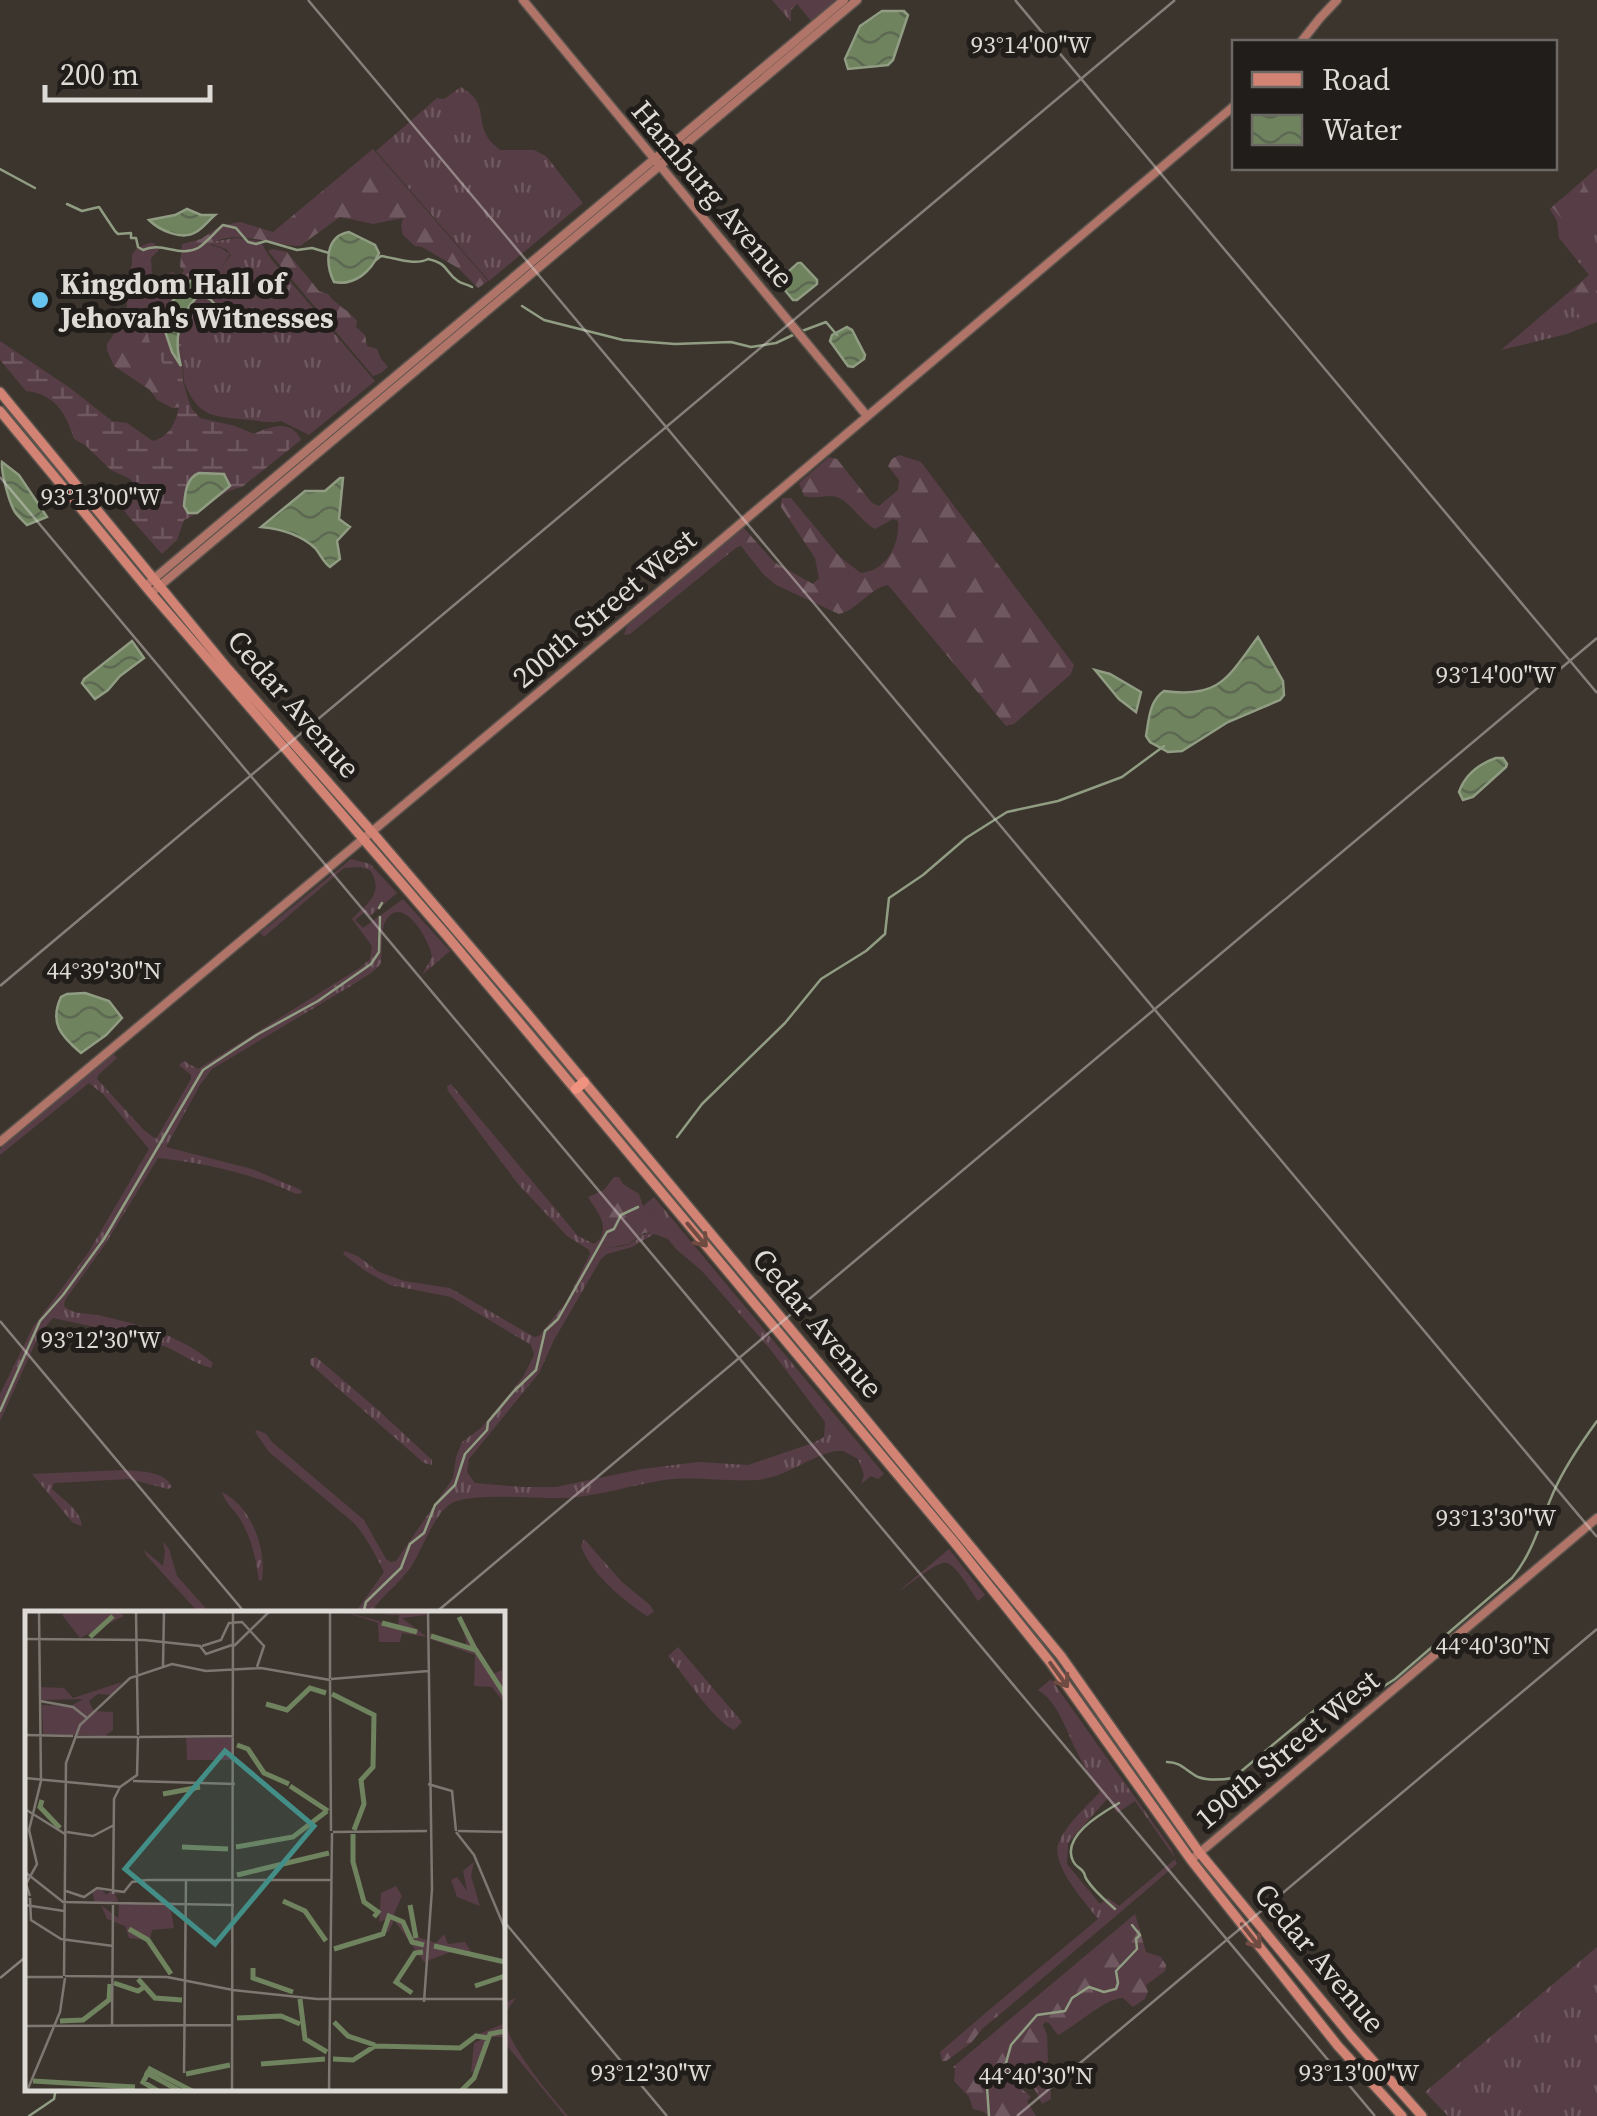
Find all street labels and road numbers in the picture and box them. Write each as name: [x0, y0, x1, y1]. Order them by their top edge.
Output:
street label: Hamburg Avenue: [622, 92, 804, 296]
street label: 200th Street West: [503, 519, 705, 697]
street label: Cedar Avenue: [218, 621, 370, 787]
street label: Cedar Avenue: [743, 1239, 893, 1407]
street label: 190th Street West: [1186, 1660, 1388, 1838]
street label: Cedar Avenue: [1245, 1874, 1395, 2042]

